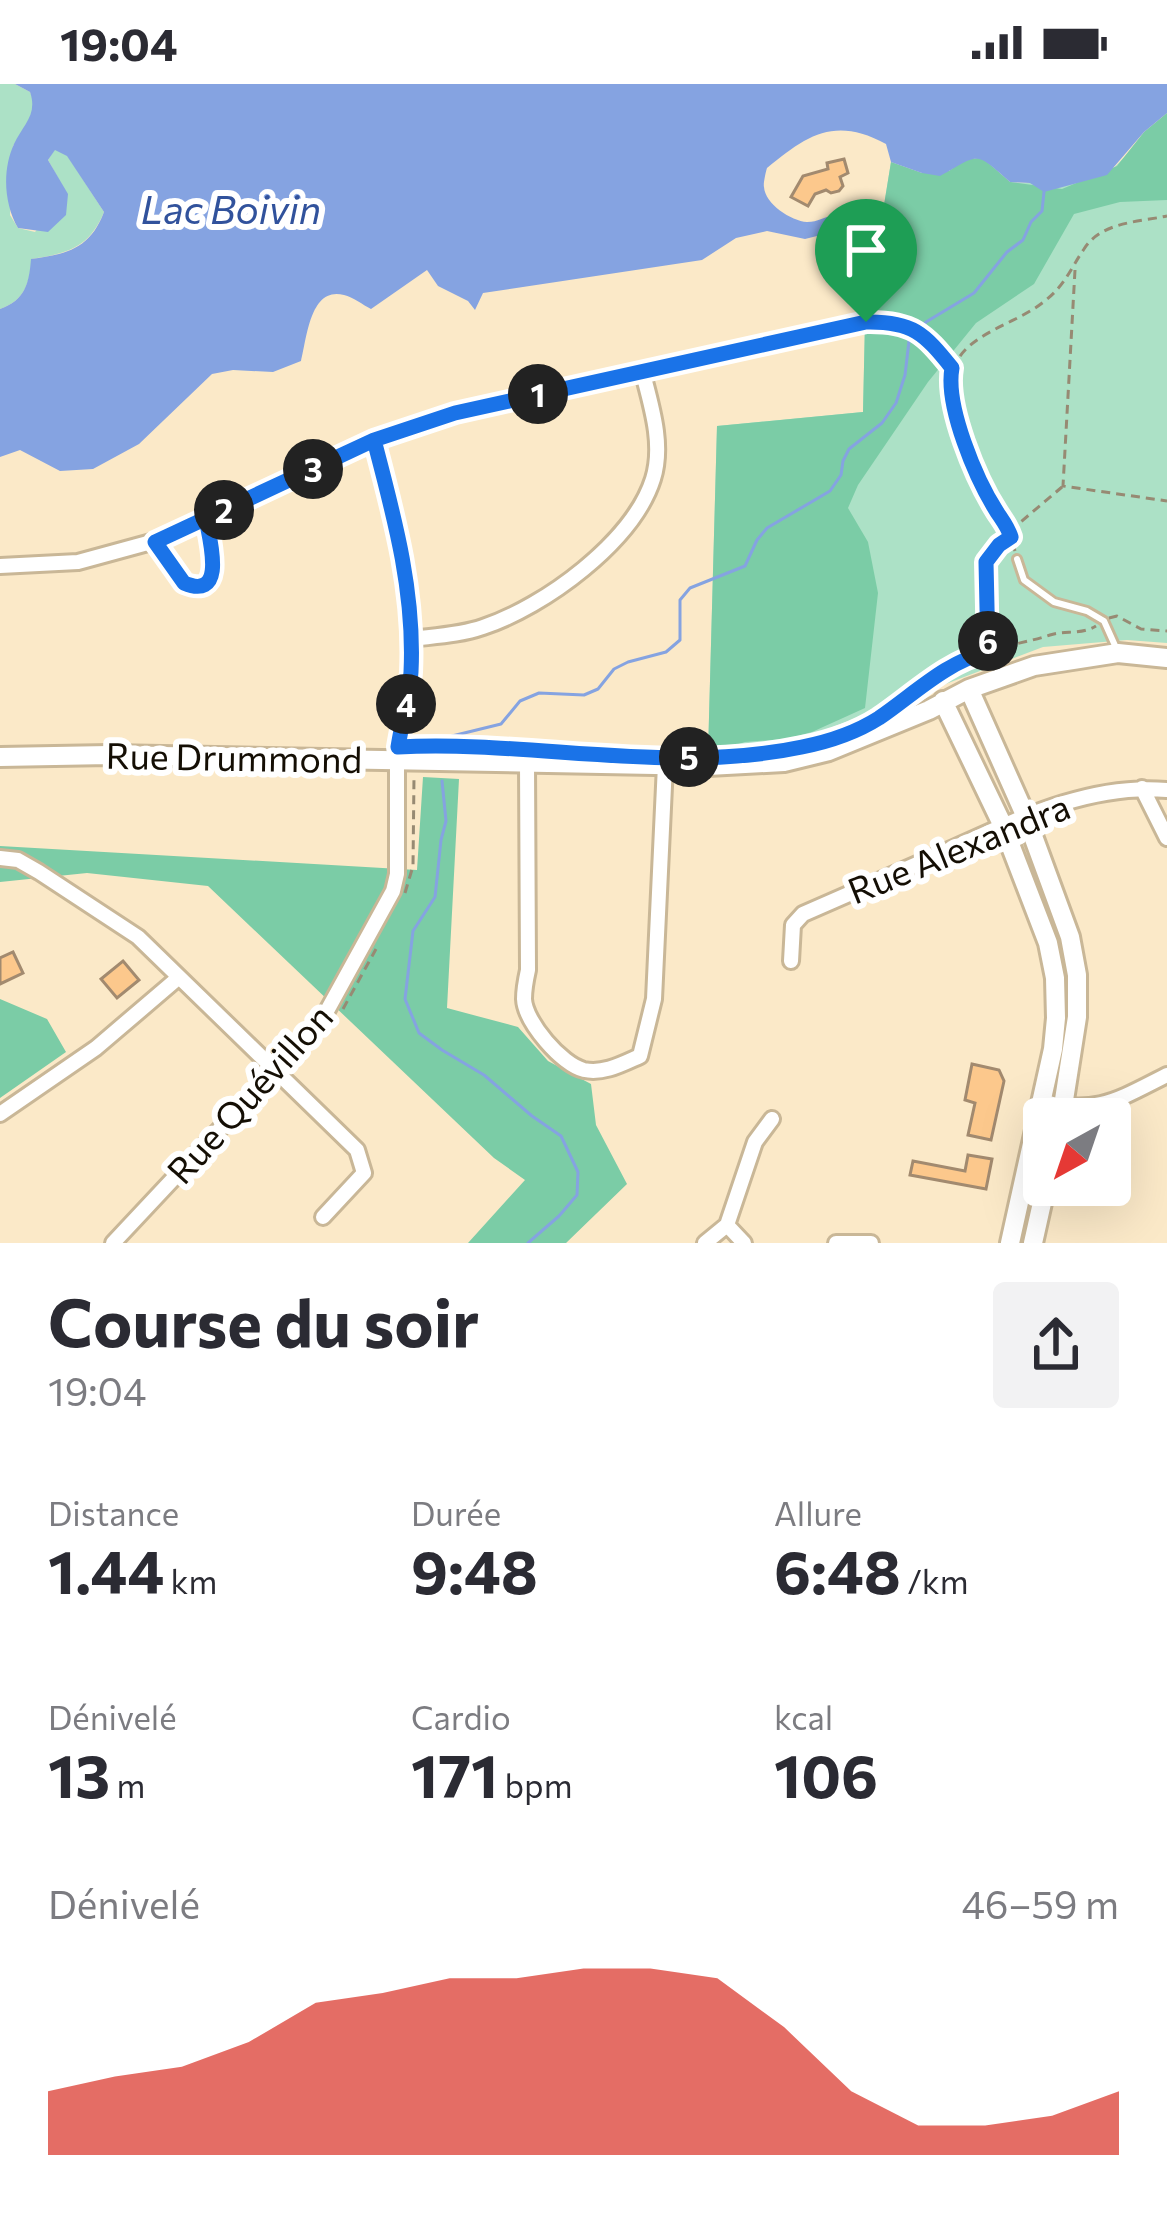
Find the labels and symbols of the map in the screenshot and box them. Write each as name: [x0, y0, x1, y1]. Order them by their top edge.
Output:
water label: Lac Boivin: [141, 184, 321, 232]
pin: [815, 199, 917, 322]
pin: 1: [508, 364, 568, 424]
pin: 3: [283, 439, 343, 499]
pin: 2: [194, 480, 254, 540]
pin: 6: [958, 611, 1018, 671]
pin: 4: [376, 674, 436, 734]
pin: 5: [659, 727, 719, 787]
street label: Rue Drummond: [105, 732, 363, 780]
street label: Rue Alexandra: [841, 783, 1076, 912]
street label: Rue Quévillon: [157, 994, 341, 1191]
north arrow: [1023, 1098, 1131, 1206]

